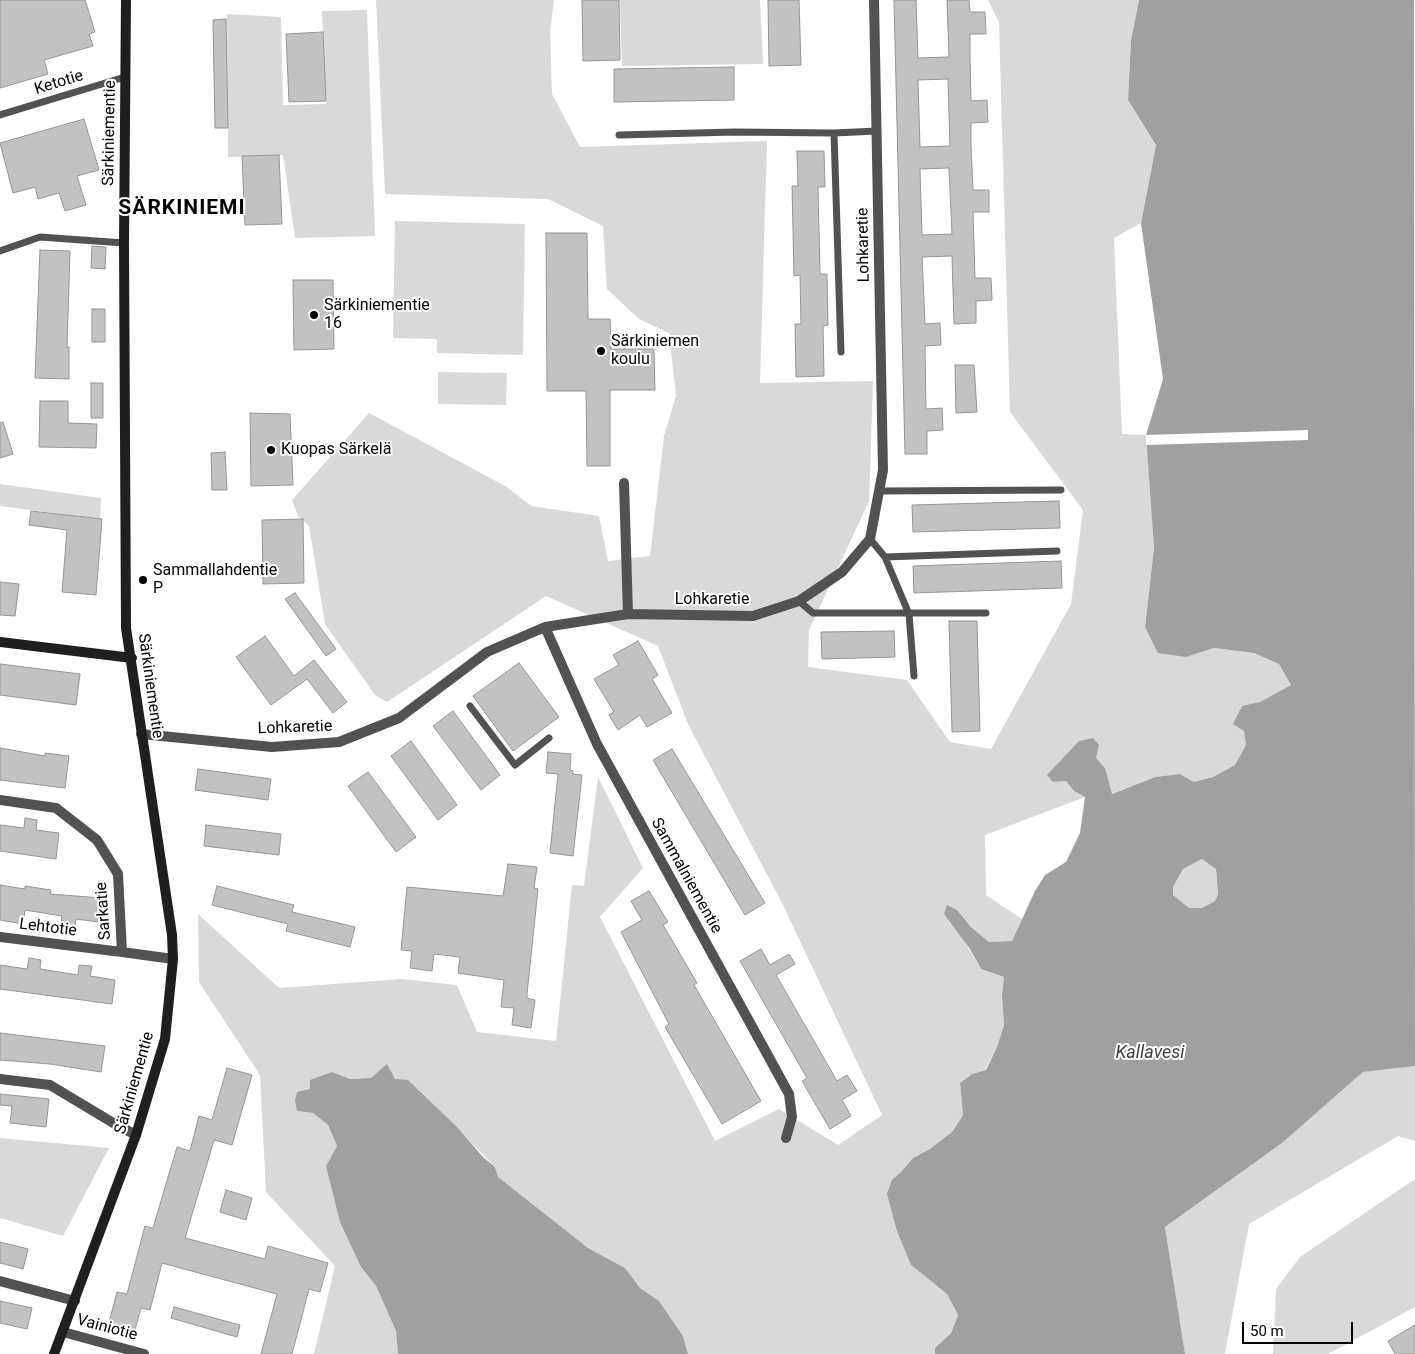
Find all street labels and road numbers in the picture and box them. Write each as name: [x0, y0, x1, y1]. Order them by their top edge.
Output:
street label: Ketotie: [32, 66, 86, 100]
street label: Särkiniementie: [99, 80, 121, 186]
street label: Lohkaretie: [854, 207, 874, 283]
street label: Lohkaretie: [675, 590, 749, 610]
street label: Särkiniementie: [133, 632, 167, 740]
street label: Lohkaretie: [257, 717, 333, 739]
street label: Sammalniementie: [646, 815, 726, 937]
street label: Sarkatie: [92, 881, 116, 941]
street label: Lehtotie: [18, 915, 78, 941]
street label: Särkiniementie: [111, 1030, 159, 1136]
street label: Vainiotie: [75, 1311, 139, 1345]

